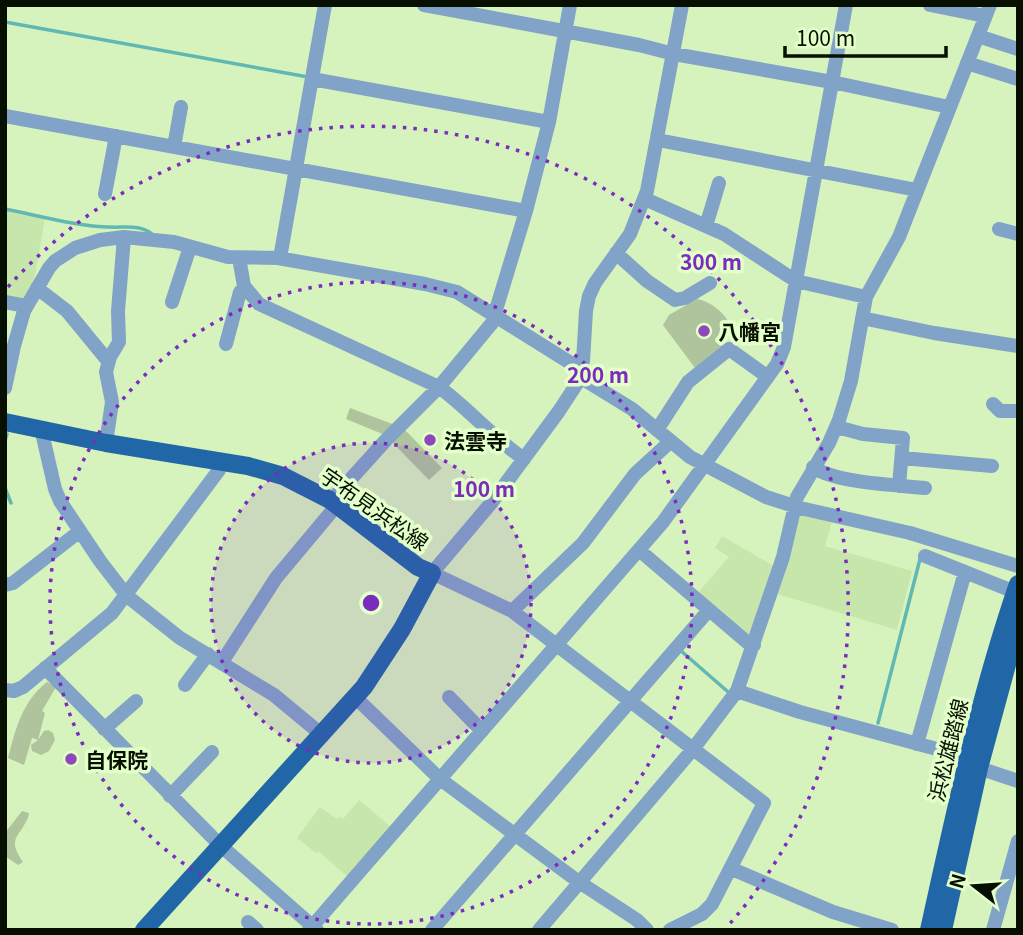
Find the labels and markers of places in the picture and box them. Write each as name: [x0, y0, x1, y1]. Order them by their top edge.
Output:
place label: 八幡宮: [718, 316, 781, 346]
marker: 八幡宮: [696, 323, 712, 339]
place label: 法雲寺: [444, 425, 507, 455]
marker: 法雲寺: [422, 432, 438, 448]
centre of rings: [359, 591, 383, 615]
place label: 自保院: [85, 744, 148, 774]
marker: 自保院: [63, 751, 79, 767]

